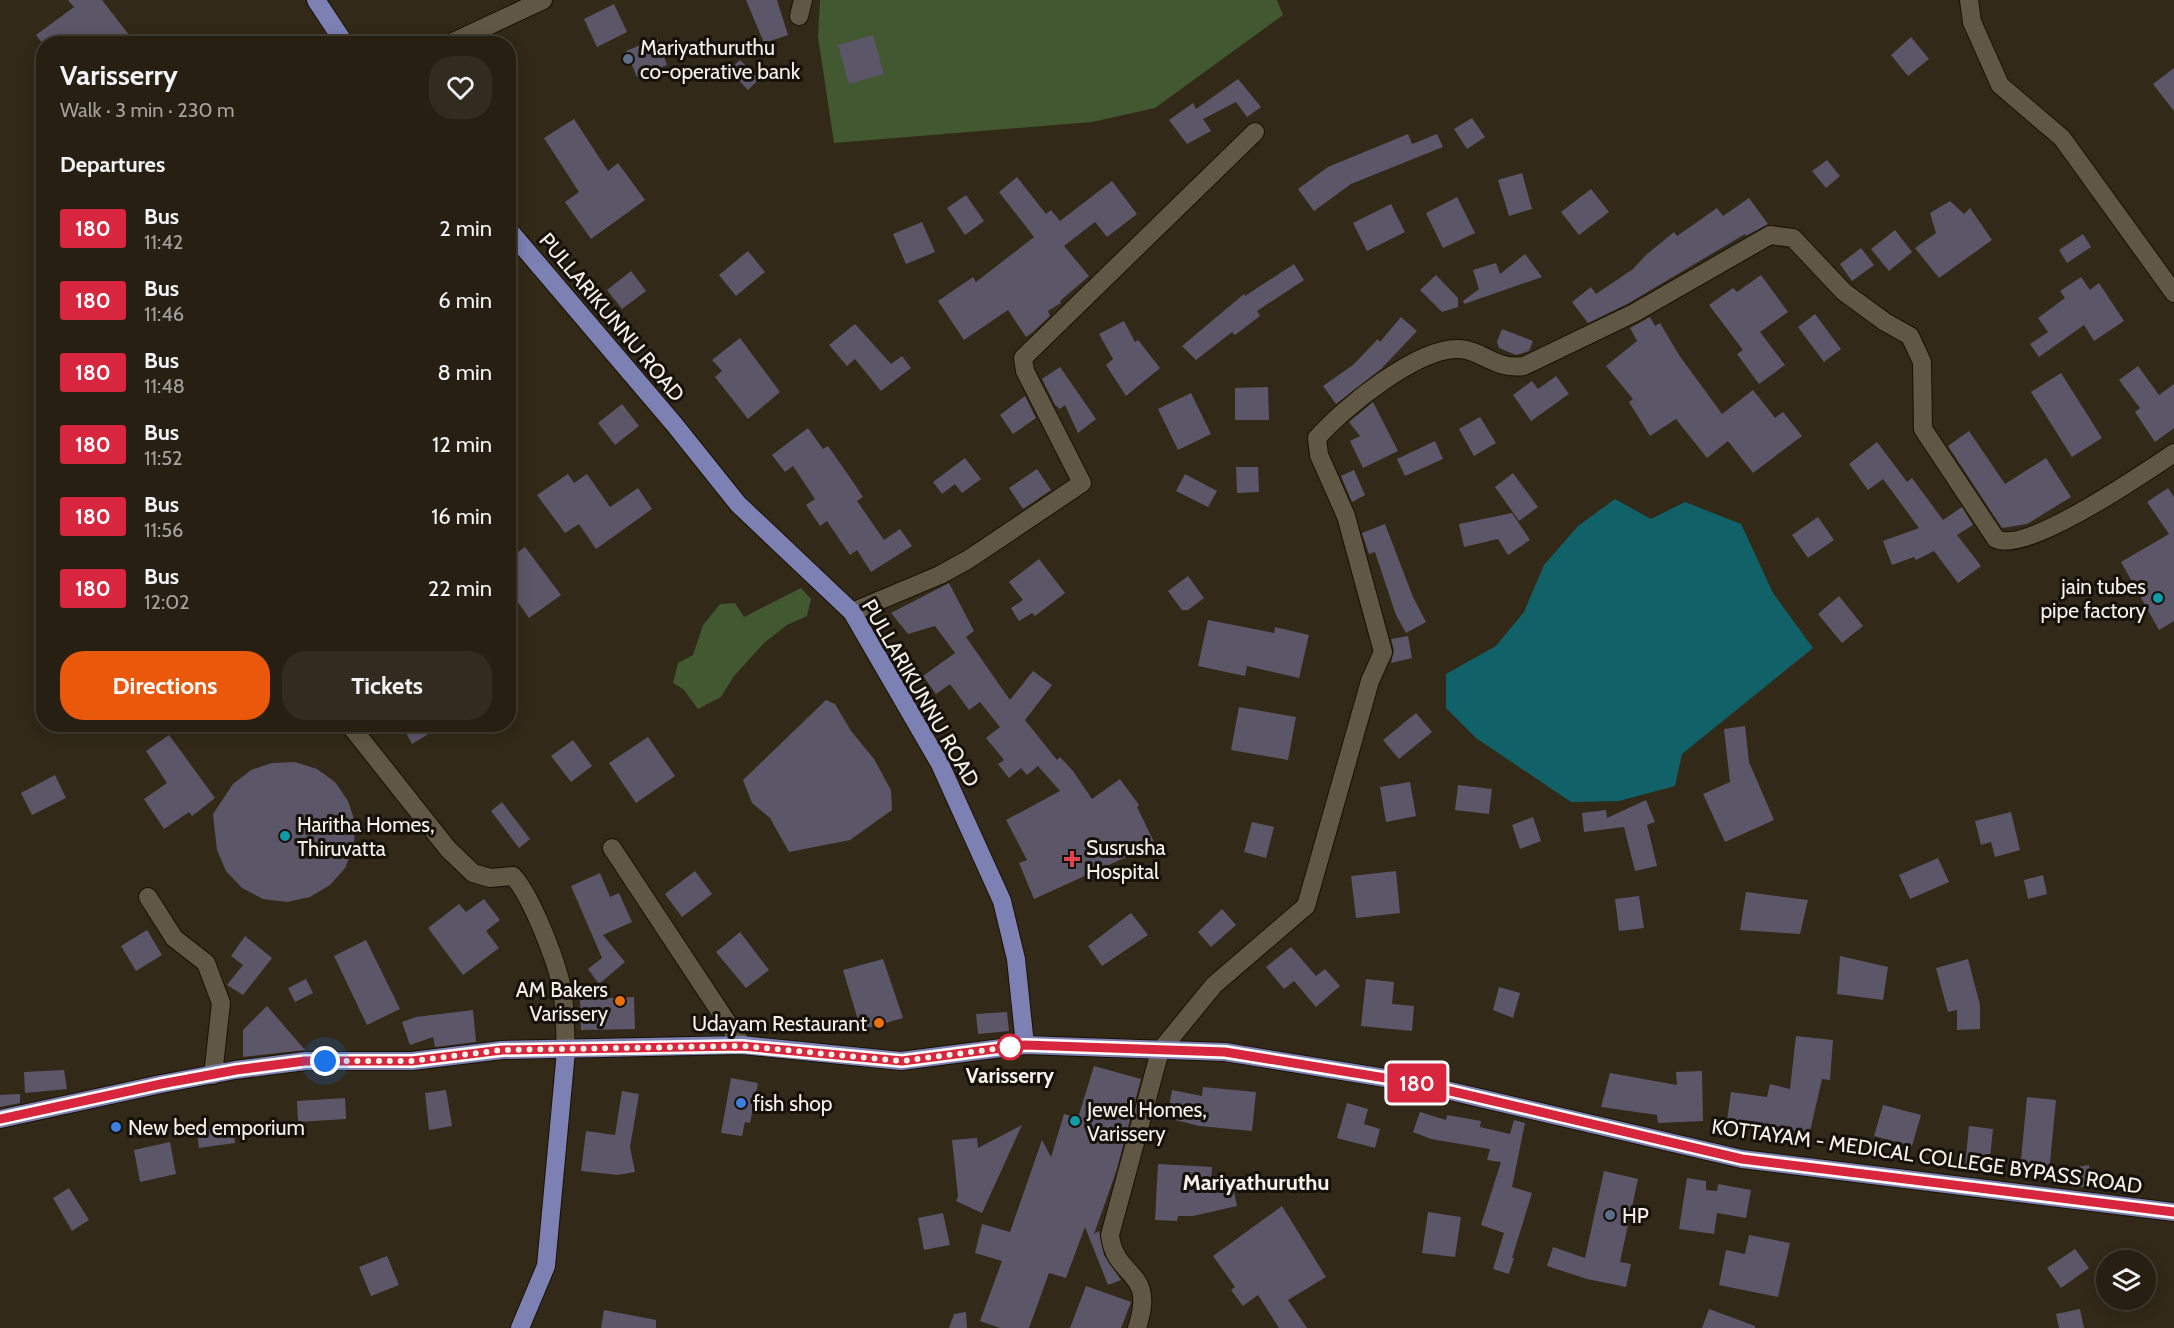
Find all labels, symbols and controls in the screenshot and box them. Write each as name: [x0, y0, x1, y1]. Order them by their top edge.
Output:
place label: Mariyathuruthu co-operative bank: [640, 35, 801, 84]
marker: Mariyathuruthu co-operative bank: [621, 52, 635, 66]
button: heart: [429, 56, 492, 119]
text: Varisserry: [60, 58, 178, 92]
text: Walk · 3 min · 230 m: [60, 98, 235, 122]
text: Departures: [60, 151, 165, 178]
text: Bus: [144, 203, 179, 230]
text: 2 min: [439, 215, 492, 242]
text: 180: [75, 216, 111, 241]
street label: PULLARIKUNNU ROAD: [534, 228, 690, 406]
text: 11:42: [144, 230, 183, 254]
text: Bus: [144, 275, 179, 302]
text: 6 min: [438, 287, 492, 314]
text: 180: [75, 288, 111, 313]
text: 11:46: [144, 302, 184, 326]
text: Bus: [144, 347, 179, 374]
text: 8 min: [437, 359, 492, 386]
text: 180: [75, 360, 111, 385]
text: 11:48: [144, 374, 185, 398]
text: Bus: [144, 419, 179, 446]
text: 12 min: [432, 431, 492, 458]
text: 180: [75, 432, 111, 457]
text: 11:52: [144, 446, 183, 470]
text: Bus: [144, 491, 179, 518]
text: 16 min: [431, 503, 492, 530]
text: 180: [75, 504, 111, 529]
text: 11:56: [144, 518, 183, 542]
text: Bus: [144, 563, 179, 590]
place label: jain tubes pipe factory: [2040, 574, 2146, 623]
text: 22 min: [428, 575, 492, 602]
text: 180: [75, 576, 111, 601]
text: 12:02: [144, 590, 190, 614]
marker: jain tubes pipe factory: [2151, 591, 2165, 605]
street label: PULLARIKUNNU ROAD: [857, 595, 985, 791]
button: Directions: [60, 651, 270, 720]
button: Tickets: [282, 651, 492, 720]
place label: Haritha Homes, Thiruvatta: [297, 812, 435, 861]
marker: Haritha Homes, Thiruvatta: [278, 829, 292, 843]
place label: Susrusha Hospital: [1086, 835, 1166, 884]
marker: Susrusha Hospital: [1063, 850, 1081, 868]
place label: AM Bakers Varissery: [516, 977, 608, 1026]
marker: AM Bakers Varissery: [613, 994, 627, 1008]
place label: Udayam Restaurant: [692, 1011, 867, 1036]
marker: Udayam Restaurant: [872, 1016, 886, 1030]
marker: Varisserry: [997, 1034, 1023, 1060]
your location: [310, 1046, 340, 1076]
place label: Varisserry: [966, 1063, 1055, 1088]
line badge: 180: [1382, 1064, 1452, 1102]
text: 180: [1399, 1071, 1435, 1096]
place label: fish shop: [753, 1091, 833, 1116]
marker: fish shop: [734, 1096, 748, 1110]
place label: Jewel Homes, Varissery: [1086, 1097, 1207, 1146]
street label: KOTTAYAM - MEDICAL COLLEGE BYPASS ROAD: [1710, 1113, 2144, 1199]
marker: Jewel Homes, Varissery: [1068, 1114, 1082, 1128]
place label: New bed emporium: [128, 1115, 305, 1140]
marker: New bed emporium: [109, 1120, 123, 1134]
district label: Mariyathuruthu: [1182, 1169, 1330, 1196]
place label: HP: [1622, 1203, 1649, 1228]
marker: HP: [1603, 1208, 1617, 1222]
map controls: [2096, 1250, 2156, 1310]
button: layers: [2096, 1250, 2156, 1310]

